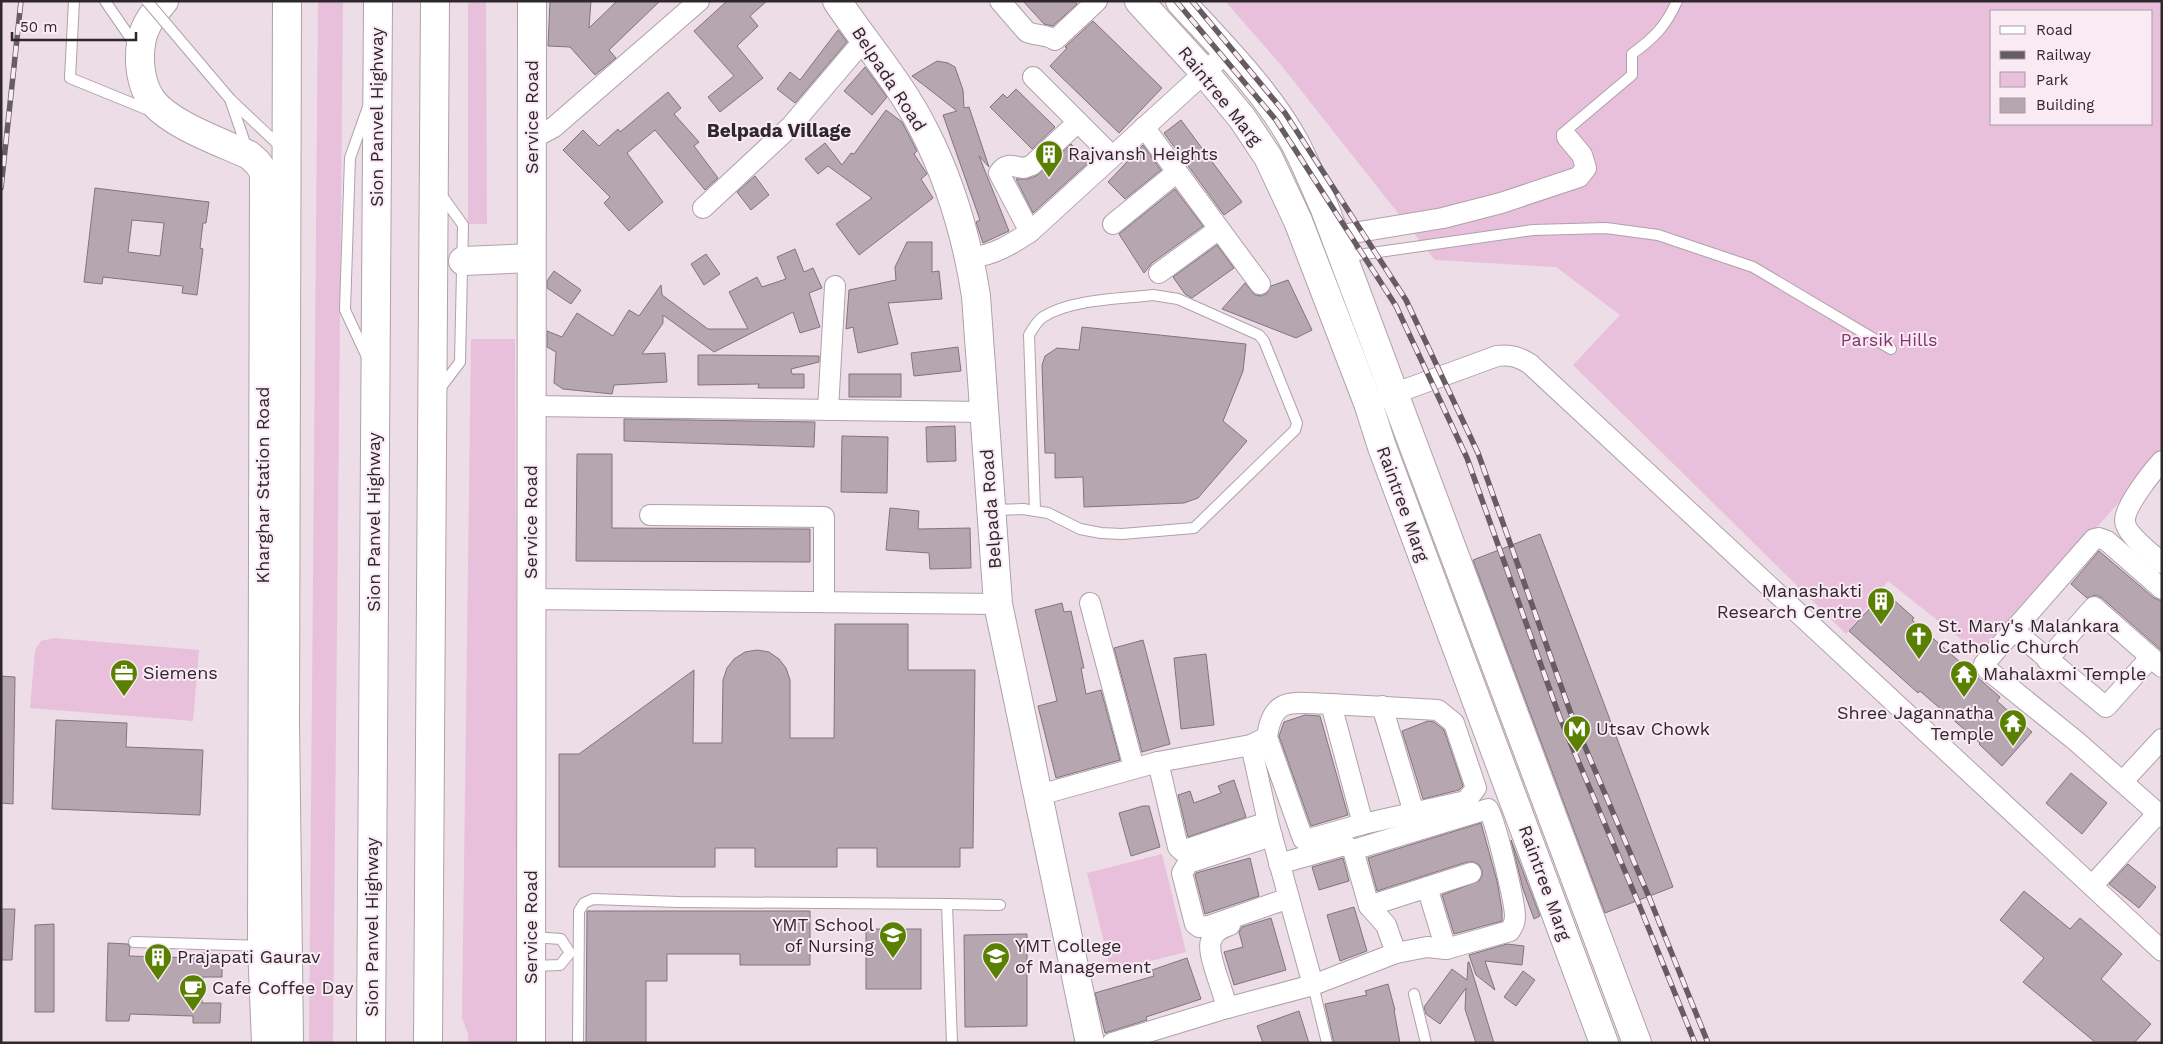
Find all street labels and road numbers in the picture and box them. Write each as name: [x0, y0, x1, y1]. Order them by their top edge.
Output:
street label: Belpada Road: [848, 23, 931, 135]
street label: Sion Panvel Highway: [366, 27, 387, 207]
street label: Raintree Marg: [1174, 42, 1267, 150]
street label: Service Road: [521, 60, 542, 174]
street label: Kharghar Station Road: [252, 386, 273, 584]
street label: Sion Panvel Highway: [363, 432, 384, 612]
street label: Raintree Marg: [1373, 443, 1434, 565]
street label: Belpada Road: [976, 448, 1005, 570]
street label: Service Road: [520, 465, 541, 579]
street label: Raintree Marg: [1515, 822, 1576, 944]
street label: Sion Panvel Highway: [361, 837, 382, 1017]
street label: Service Road: [520, 870, 541, 984]

